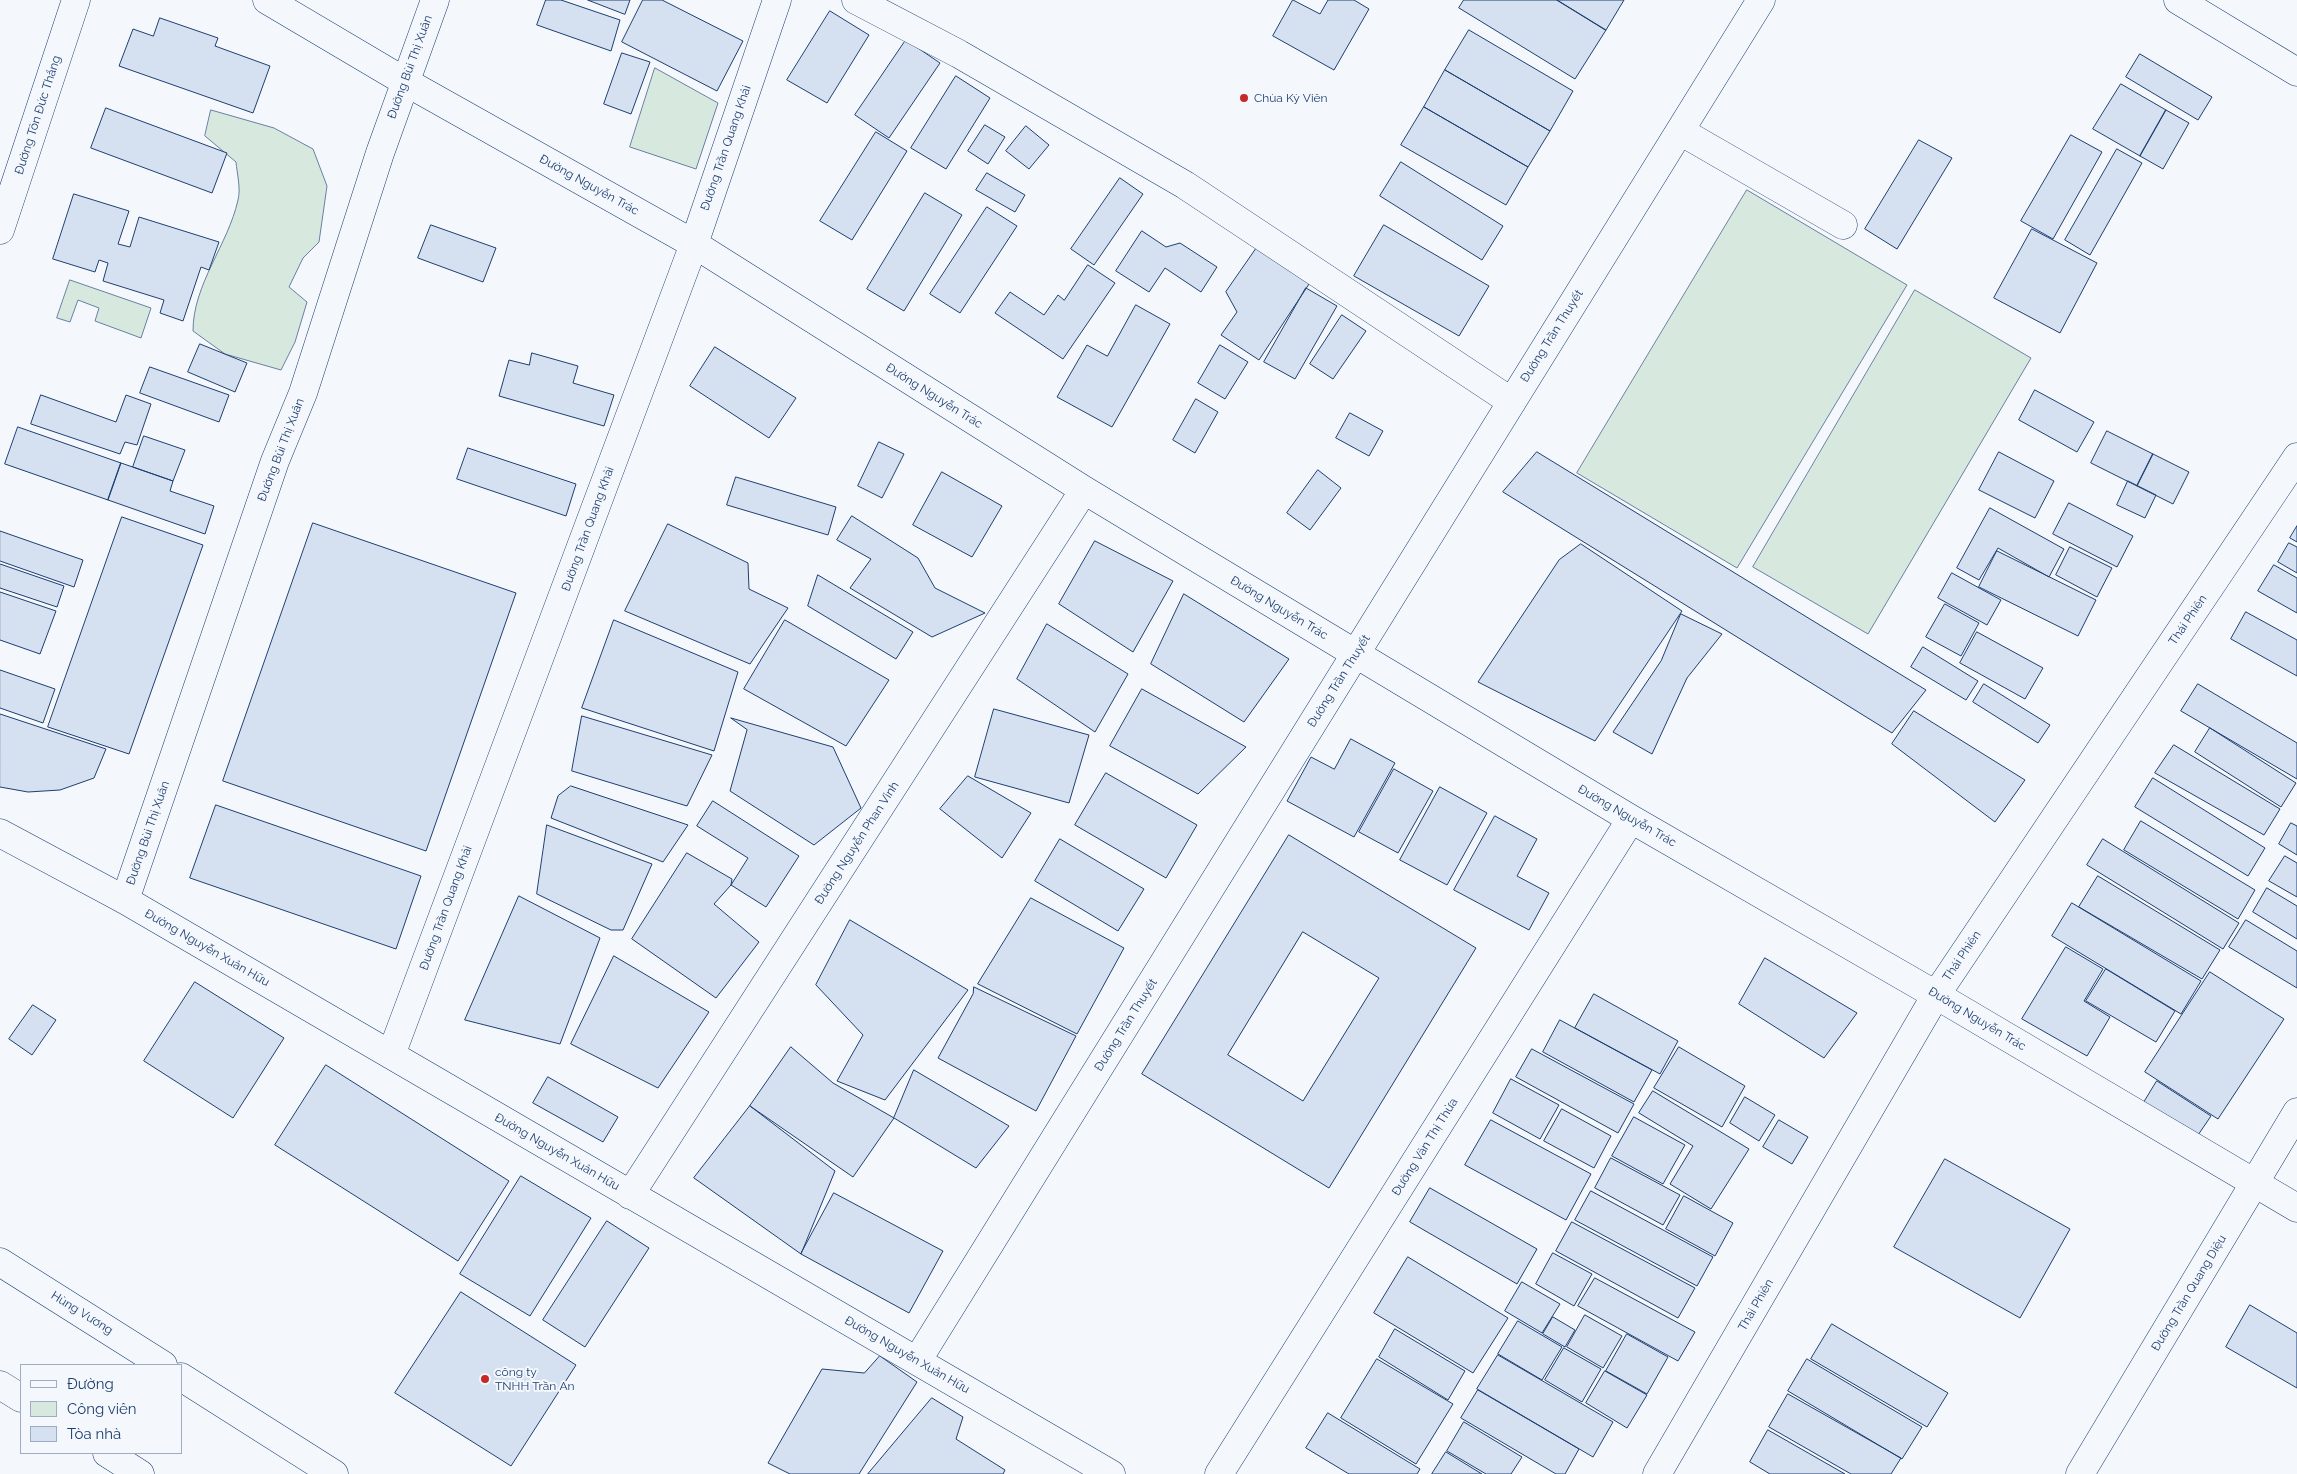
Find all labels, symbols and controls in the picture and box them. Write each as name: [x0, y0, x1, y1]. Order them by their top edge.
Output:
street label: Đường Bùi Thị Xuân: [385, 13, 435, 121]
street label: Đường Tôn Đức Thắng: [12, 54, 64, 176]
street label: Đường Trần Quang Khải: [698, 84, 754, 212]
place label: Chùa Kỳ Viên: [1254, 91, 1328, 105]
marker: Chùa Kỳ Viên: [1238, 92, 1250, 104]
street label: Đường Nguyễn Trác: [537, 152, 641, 218]
street label: Đường Trần Thuyết: [1518, 287, 1586, 385]
street label: Đường Nguyễn Trác: [883, 360, 985, 432]
street label: Đường Bùi Thị Xuân: [255, 396, 307, 504]
street label: Đường Trần Quang Khải: [559, 465, 617, 593]
street label: Đường Nguyễn Trác: [1228, 573, 1330, 643]
street label: Thái Phiên: [2166, 592, 2210, 648]
street label: Đường Trần Thuyết: [1305, 632, 1373, 730]
street label: Đường Bùi Thị Xuân: [123, 779, 173, 887]
street label: Đường Nguyễn Phan Vinh: [812, 779, 902, 907]
street label: Đường Nguyễn Trác: [1575, 782, 1679, 850]
street label: Đường Trần Quang Khải: [417, 844, 475, 972]
street label: Đường Nguyễn Xuân Hữu: [142, 906, 272, 990]
street label: Thái Phiên: [1940, 928, 1984, 984]
street label: Đường Trần Thuyết: [1092, 976, 1160, 1074]
street label: Đường Nguyễn Trác: [1926, 984, 2028, 1054]
street label: Đường Văn Thị Thừa: [1389, 1095, 1461, 1199]
street label: Đường Nguyễn Xuân Hữu: [492, 1110, 622, 1194]
street label: Đường Trần Quang Diệu: [2149, 1232, 2229, 1354]
street label: Thái Phiên: [1735, 1276, 1777, 1334]
street label: Hùng Vương: [48, 1288, 116, 1338]
street label: Đường Nguyễn Xuân Hữu: [842, 1313, 972, 1397]
legend: [20, 1364, 182, 1454]
place label: công ty TNHH Trần An: [495, 1365, 575, 1393]
marker: công ty TNHH Trần An: [479, 1373, 491, 1385]
text: Đường: [67, 1375, 114, 1393]
text: Công viên: [67, 1400, 136, 1418]
text: Tòa nhà: [67, 1425, 121, 1443]

